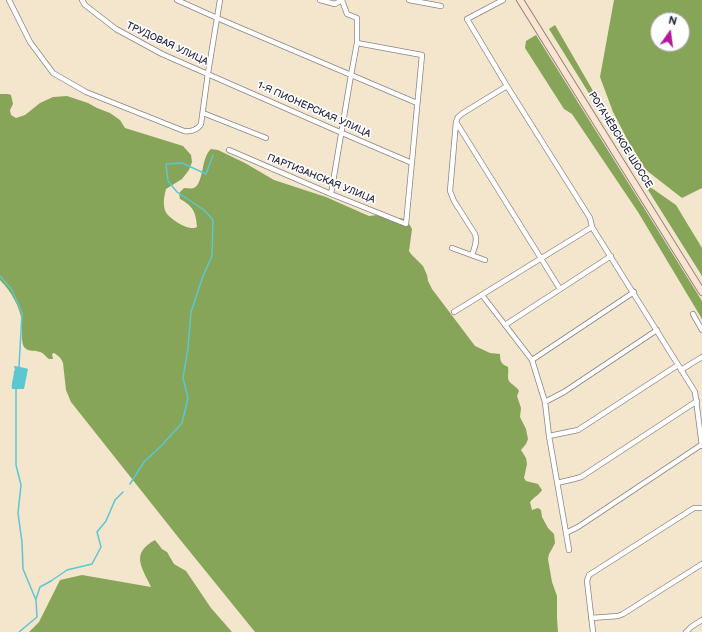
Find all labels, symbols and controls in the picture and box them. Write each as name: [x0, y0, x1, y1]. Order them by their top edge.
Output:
north arrow: [650, 12, 690, 52]
text: N: [667, 14, 678, 28]
street label: ТРУДОВАЯ УЛИЦА: [124, 20, 210, 68]
street label: 1-Я ПИОНЕРСКАЯ УЛИЦА: [256, 80, 372, 140]
street label: РОГАЧЁВСКОЕ ШОССЕ: [585, 90, 655, 190]
street label: ПАРТИЗАНСКАЯ УЛИЦА: [265, 152, 377, 206]

